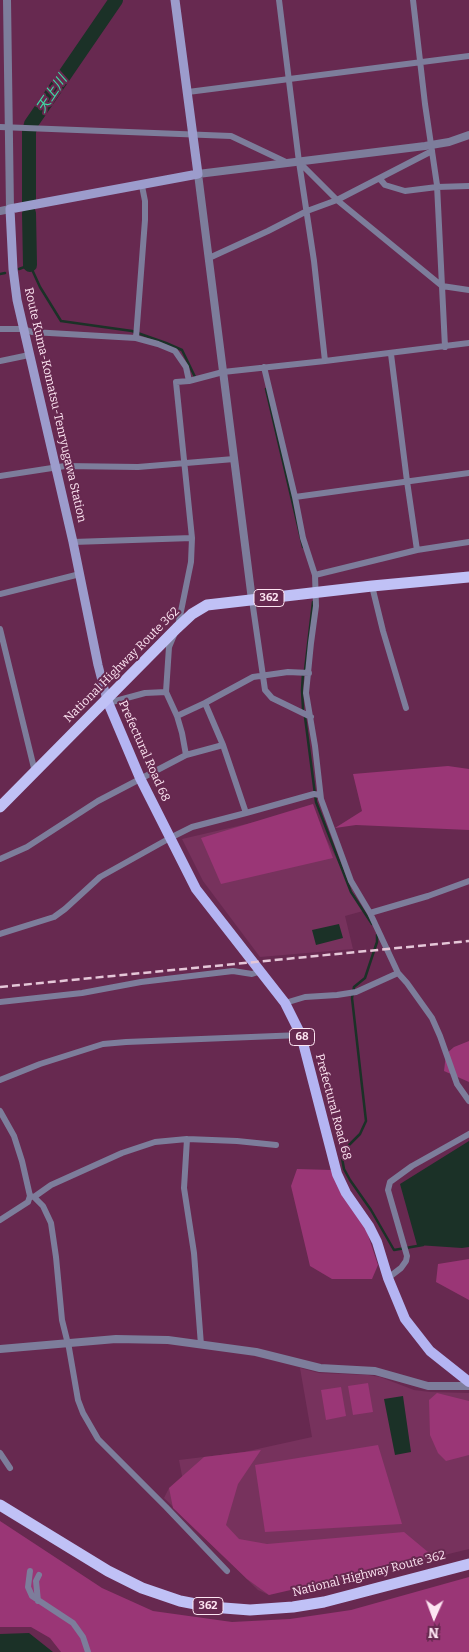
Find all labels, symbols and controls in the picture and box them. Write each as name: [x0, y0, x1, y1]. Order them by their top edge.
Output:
water label: 天上川: [33, 72, 71, 116]
street label: Route Kuma-Komatsu-Tenryugawa Station: [21, 286, 89, 524]
road number: 362: [254, 590, 284, 606]
street label: National Highway Route 362: [61, 604, 183, 726]
street label: Prefectural Road 68: [115, 698, 173, 804]
road number: 68: [290, 1028, 314, 1046]
street label: Prefectural Road 68: [312, 1052, 354, 1162]
street label: National Highway Route 362: [291, 1548, 447, 1600]
north arrow: [409, 1592, 459, 1642]
road number: 362: [193, 1598, 223, 1614]
text: N: [428, 1624, 439, 1641]

